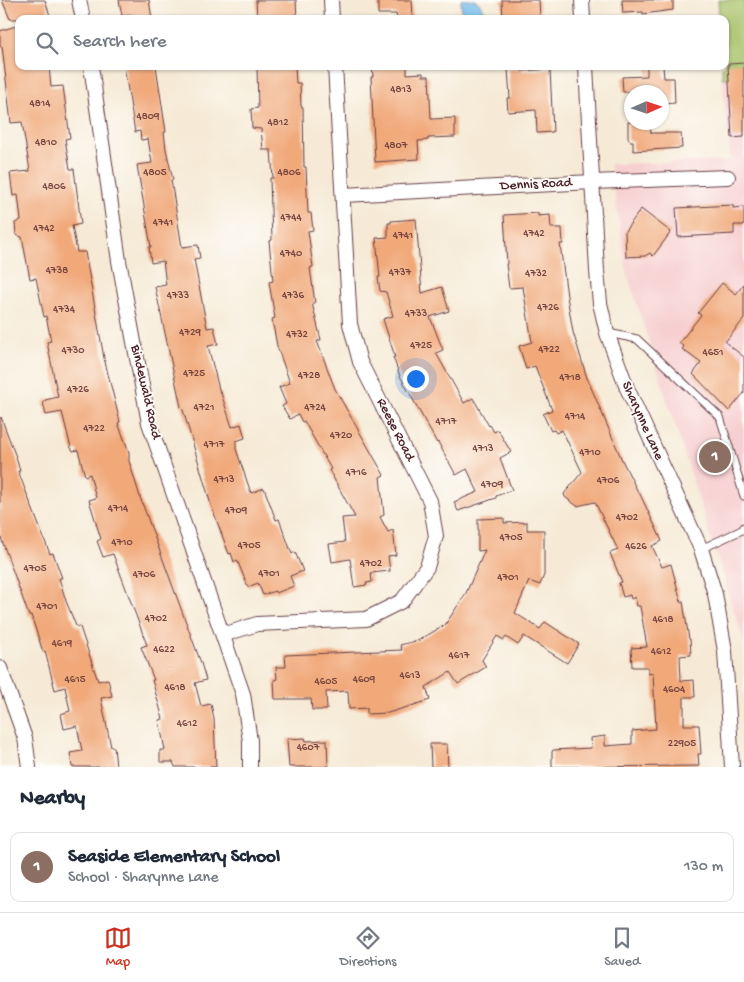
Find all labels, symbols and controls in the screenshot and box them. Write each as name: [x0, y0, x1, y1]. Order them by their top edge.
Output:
search box: [15, 15, 729, 70]
icon: search: [33, 29, 61, 57]
text: Search here: [73, 31, 167, 54]
house number: 4813: [390, 84, 412, 96]
north arrow: [624, 85, 669, 130]
house number: 4814: [30, 98, 51, 110]
house number: 4809: [137, 111, 160, 123]
house number: 4812: [267, 117, 289, 129]
house number: 4810: [35, 137, 57, 149]
house number: 4807: [384, 140, 408, 152]
house number: 4805: [143, 167, 167, 179]
house number: 4806: [277, 167, 301, 179]
street label: Dennis Road: [499, 175, 574, 195]
house number: 4806: [42, 181, 66, 193]
house number: 4744: [280, 212, 302, 224]
house number: 4741: [153, 217, 173, 229]
house number: 4742: [33, 223, 55, 235]
house number: 4742: [523, 228, 545, 240]
house number: 4741: [393, 230, 413, 242]
house number: 4740: [280, 248, 302, 260]
house number: 4738: [46, 265, 68, 277]
house number: 4737: [389, 267, 411, 279]
house number: 4732: [525, 268, 548, 280]
house number: 4733: [167, 290, 189, 302]
house number: 4736: [282, 290, 305, 302]
house number: 4726: [537, 302, 559, 314]
house number: 4734: [53, 304, 76, 316]
house number: 4733: [405, 308, 427, 320]
house number: 4729: [179, 327, 201, 339]
house number: 4732: [286, 329, 309, 341]
house number: 4725: [410, 340, 432, 352]
street label: Bindewald Road: [126, 342, 164, 442]
house number: 4722: [538, 344, 560, 356]
house number: 4730: [62, 345, 84, 357]
house number: 4651: [702, 347, 724, 359]
your location: [403, 366, 429, 392]
house number: 4725: [183, 368, 205, 380]
house number: 4728: [298, 370, 320, 382]
house number: 4718: [559, 372, 581, 384]
street label: Sharynne Lane: [617, 379, 667, 464]
house number: 4726: [67, 384, 89, 396]
street label: Reese Road: [372, 396, 419, 466]
house number: 4721: [194, 402, 214, 414]
house number: 4724: [304, 402, 327, 414]
house number: 4714: [565, 411, 586, 423]
house number: 4717: [435, 416, 457, 428]
house number: 4722: [83, 423, 105, 435]
house number: 4720: [330, 430, 352, 442]
pin: 1: [699, 438, 731, 476]
house number: 4717: [203, 439, 225, 451]
house number: 4713: [472, 443, 494, 455]
house number: 4710: [579, 447, 601, 459]
house number: 4716: [346, 467, 367, 479]
house number: 4713: [213, 474, 235, 486]
house number: 4706: [597, 475, 620, 487]
house number: 4709: [481, 479, 504, 491]
house number: 4714: [108, 503, 129, 515]
house number: 4709: [225, 505, 248, 517]
house number: 4702: [616, 512, 639, 524]
house number: 4705: [500, 532, 523, 544]
house number: 4710: [111, 537, 133, 549]
house number: 4705: [238, 540, 261, 552]
house number: 4626: [625, 541, 647, 553]
house number: 4702: [360, 558, 383, 570]
house number: 4705: [24, 563, 47, 575]
house number: 4701: [258, 568, 280, 580]
house number: 4706: [133, 569, 156, 581]
house number: 4701: [497, 572, 519, 584]
house number: 4701: [36, 601, 58, 613]
house number: 4702: [145, 613, 168, 625]
house number: 4618: [652, 614, 674, 626]
house number: 4619: [52, 638, 73, 650]
house number: 4622: [153, 644, 175, 656]
house number: 4612: [651, 646, 672, 658]
house number: 4617: [449, 650, 470, 662]
house number: 4613: [400, 670, 421, 682]
house number: 4615: [64, 674, 86, 686]
house number: 4609: [353, 674, 376, 686]
house number: 4605: [315, 676, 338, 688]
house number: 4618: [164, 682, 186, 694]
house number: 4604: [663, 684, 686, 696]
house number: 4612: [177, 718, 198, 730]
house number: 22905: [668, 738, 696, 750]
house number: 4607: [297, 742, 320, 754]
text: Nearby: [20, 787, 85, 812]
text: Seaside Elementary School: [68, 846, 280, 869]
text: 1: [34, 858, 40, 877]
text: 130 m: [684, 858, 723, 877]
text: School · Sharynne Lane: [68, 869, 218, 888]
tab: Map: [104, 924, 132, 971]
tab: Directions: [340, 924, 397, 971]
tab: Saved: [604, 924, 640, 971]

